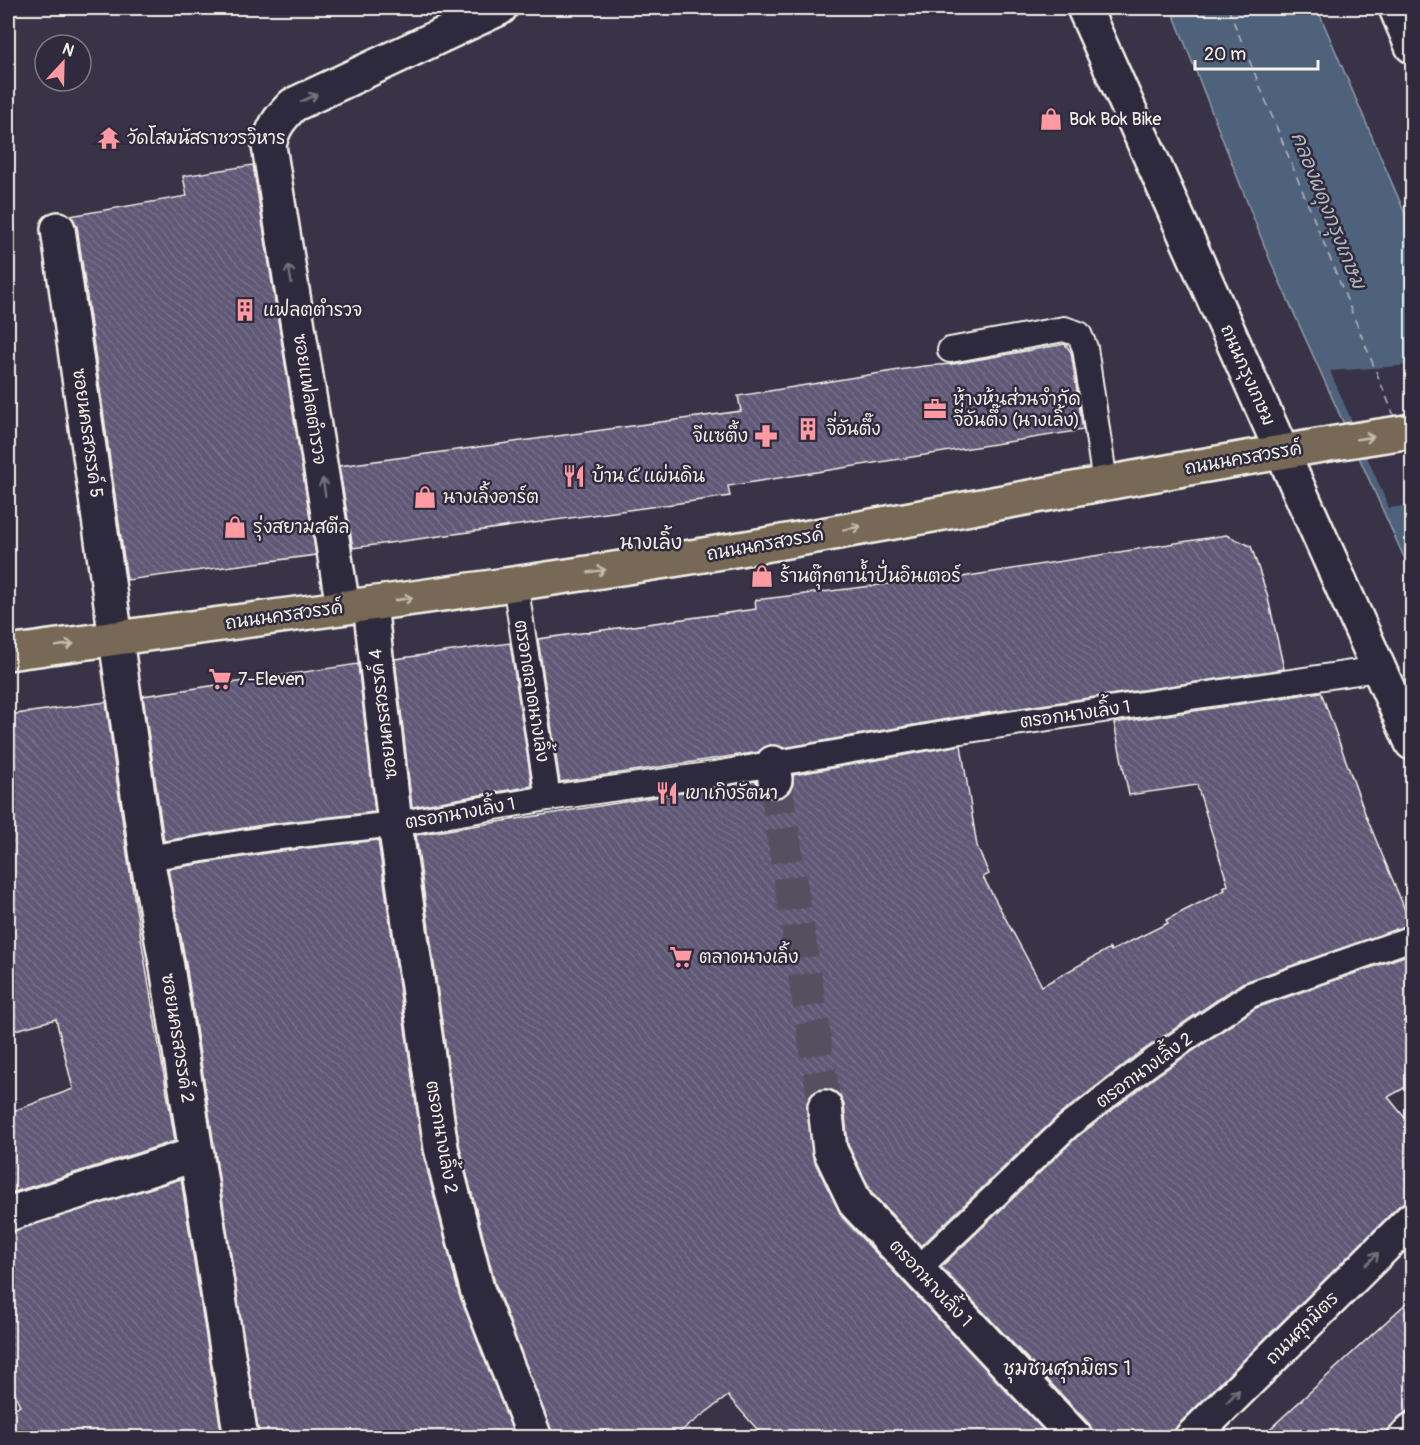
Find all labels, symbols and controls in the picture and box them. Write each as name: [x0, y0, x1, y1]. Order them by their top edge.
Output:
north arrow: [33, 33, 93, 93]
scale bar: [1195, 33, 1318, 71]
text: N: [59, 39, 77, 61]
text: 20 m: [1204, 43, 1246, 66]
one-way arrow: [299, 92, 317, 104]
shop icon: Bok Bok Bike: [1038, 106, 1064, 132]
place label: Bok Bok Bike: [1069, 108, 1161, 131]
temple icon: วัดโสมนัสราชวรวิหาร: [96, 125, 122, 151]
place label: วัดโสมนัสราชวรวิหาร: [127, 125, 285, 150]
water label: คลองผดุงกรุงเกษม: [1284, 128, 1372, 294]
one-way arrow: [284, 264, 295, 284]
building icon: แฟลตตำรวจ: [232, 297, 258, 323]
place label: แฟลตตำรวจ: [263, 298, 362, 322]
street label: ถนนกรุงเกษม: [1213, 321, 1280, 430]
street label: ซอยแฟลตตำรวจ: [288, 332, 332, 466]
street label: ซอยนครสวรรค์ 5: [67, 367, 110, 499]
place label: ห้างหุ้นส่วนจำกัด จี่อันตึ๊ง (นางเลิ้ง): [953, 387, 1081, 432]
office icon: ห้างหุ้นส่วนจำกัด จี่อันตึ๊ง (นางเลิ้ง): [922, 396, 948, 422]
place label: จี่อันตึ๊ง: [826, 411, 881, 441]
building icon: จี่อันตึ๊ง: [795, 416, 821, 442]
place label: จีแซตึ้ง: [692, 420, 748, 448]
pharmacy icon: จีแซตึ้ง: [753, 423, 779, 449]
one-way arrow: [1355, 433, 1375, 444]
street label: ถนนนครสวรรค์: [1182, 435, 1304, 480]
restaurant icon: บ้าน ๕ แผ่นดิน: [561, 463, 587, 489]
place label: บ้าน ๕ แผ่นดิน: [592, 464, 705, 488]
one-way arrow: [319, 478, 330, 497]
place label: นางเลิ้งอาร์ต: [443, 481, 539, 509]
shop icon: นางเลิ้งอาร์ต: [412, 484, 438, 510]
shop icon: รุ่งสยามสตีล: [222, 514, 248, 540]
place label: รุ่งสยามสตีล: [253, 515, 349, 541]
street label: ถนนนครสวรรค์: [704, 521, 826, 566]
one-way arrow: [841, 523, 861, 534]
district label: นางเลิ้ง: [620, 524, 682, 555]
place label: ร้านตุ๊กตาน้ำปั่นอินเตอร์: [780, 559, 962, 590]
shop icon: ร้านตุ๊กตาน้ำปั่นอินเตอร์: [749, 563, 775, 589]
one-way arrow: [587, 565, 607, 576]
street label: ถนนนครสวรรค์: [223, 594, 345, 635]
one-way arrow: [394, 594, 414, 605]
street label: ตรอกตลาดนางเลิ้ง: [509, 618, 559, 764]
one-way arrow: [55, 639, 75, 650]
street label: ซอยนครสวรรค์ 4: [362, 647, 403, 781]
supermarket icon: 7-Eleven: [207, 666, 233, 692]
place label: 7-Eleven: [238, 668, 305, 691]
street label: ตรอกนางเลิ้ง 1: [1018, 690, 1132, 734]
restaurant icon: เขาเกิงรัตนา: [654, 780, 680, 806]
place label: เขาเกิงรัตนา: [685, 782, 778, 805]
street label: ตรอกนางเลิ้ง 1: [402, 787, 517, 834]
place label: ตลาดนางเลิ้ง: [699, 941, 798, 969]
supermarket icon: ตลาดนางเลิ้ง: [668, 944, 694, 970]
street label: ซอยนครสวรรค์ 2: [156, 971, 201, 1105]
street label: ตรอกนางเลิ้ง 2: [1088, 1023, 1197, 1113]
street label: ตรอกนางเลิ้ง 2: [420, 1078, 468, 1195]
street label: ตรอกนางเลิ้ง 1: [884, 1231, 981, 1332]
one-way arrow: [1364, 1252, 1379, 1267]
street label: ถนนศุภมิตร: [1261, 1287, 1345, 1371]
district label: ชุมชนศุภมิตร 1: [1003, 1356, 1131, 1384]
one-way arrow: [1225, 1389, 1240, 1404]

